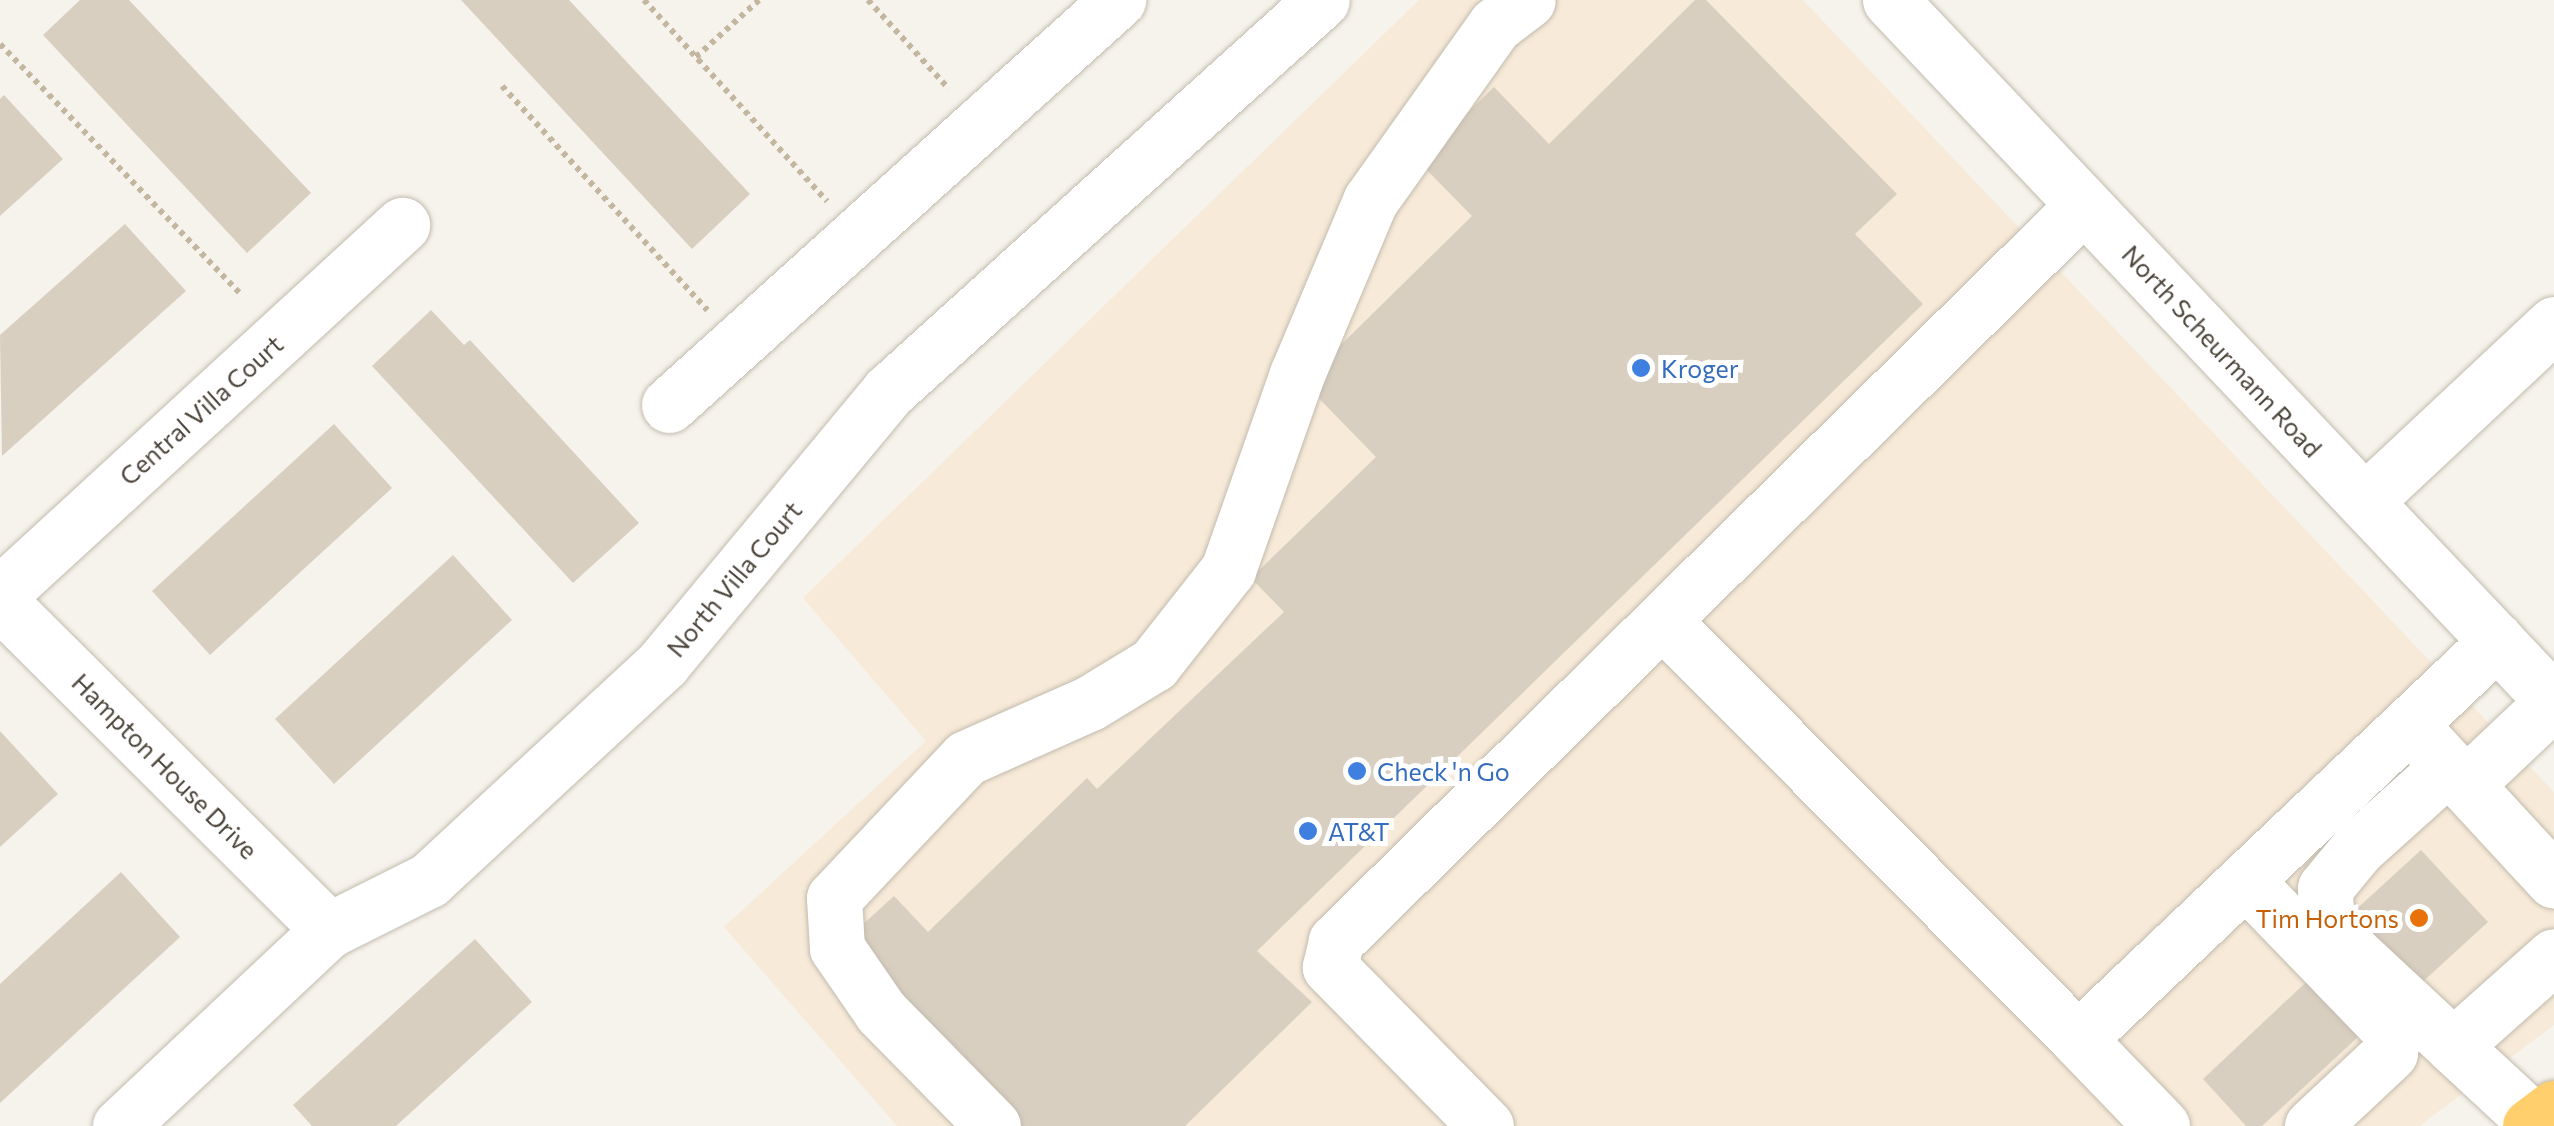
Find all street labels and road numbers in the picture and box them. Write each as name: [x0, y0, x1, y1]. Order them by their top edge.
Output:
street label: North Scheurmann Road: [2116, 239, 2328, 463]
street label: Central Villa Court: [113, 329, 289, 491]
street label: North Villa Court: [660, 495, 808, 663]
street label: Hampton House Drive: [66, 667, 264, 865]

